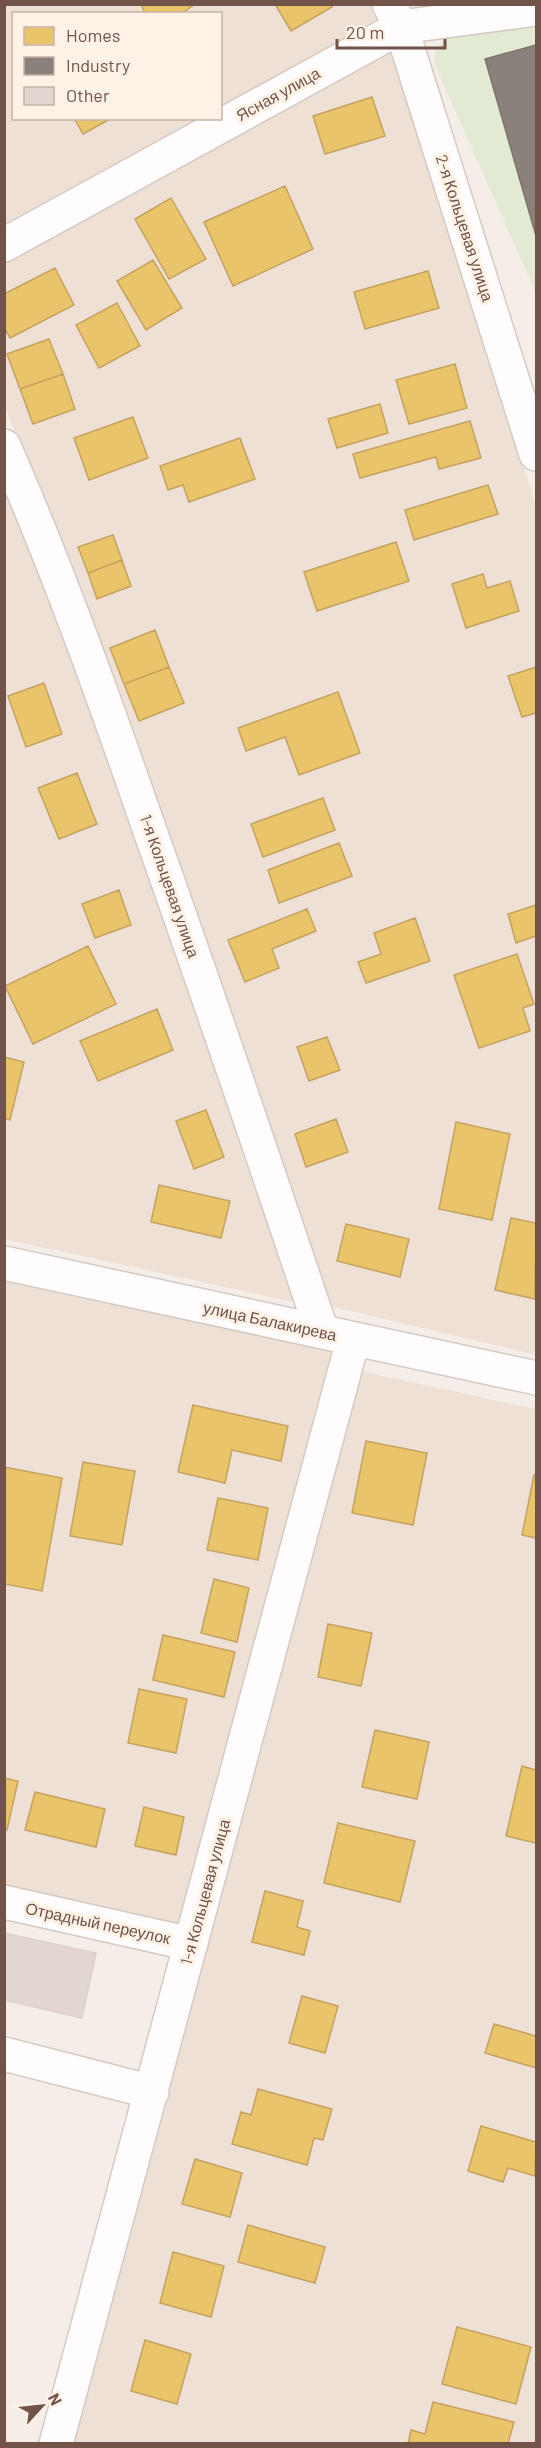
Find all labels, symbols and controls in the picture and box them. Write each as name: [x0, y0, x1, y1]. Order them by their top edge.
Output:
legend: [12, 12, 222, 120]
scale bar: [337, 12, 445, 50]
text: 20 m: [346, 21, 384, 43]
text: Homes: [66, 24, 120, 46]
text: Industry: [66, 54, 130, 76]
street label: Ясная улица: [232, 63, 323, 124]
text: Other: [66, 84, 110, 106]
street label: 2-я Кольцевая улица: [433, 152, 498, 304]
street label: 1-я Кольцевая улица: [137, 812, 204, 960]
street label: улица Балакирева: [202, 1297, 339, 1344]
street label: 1-я Кольцевая улица: [176, 1817, 233, 1967]
street label: Отрадный переулок: [24, 1898, 173, 1947]
north arrow: [12, 2376, 72, 2436]
text: N: [45, 2390, 67, 2408]

